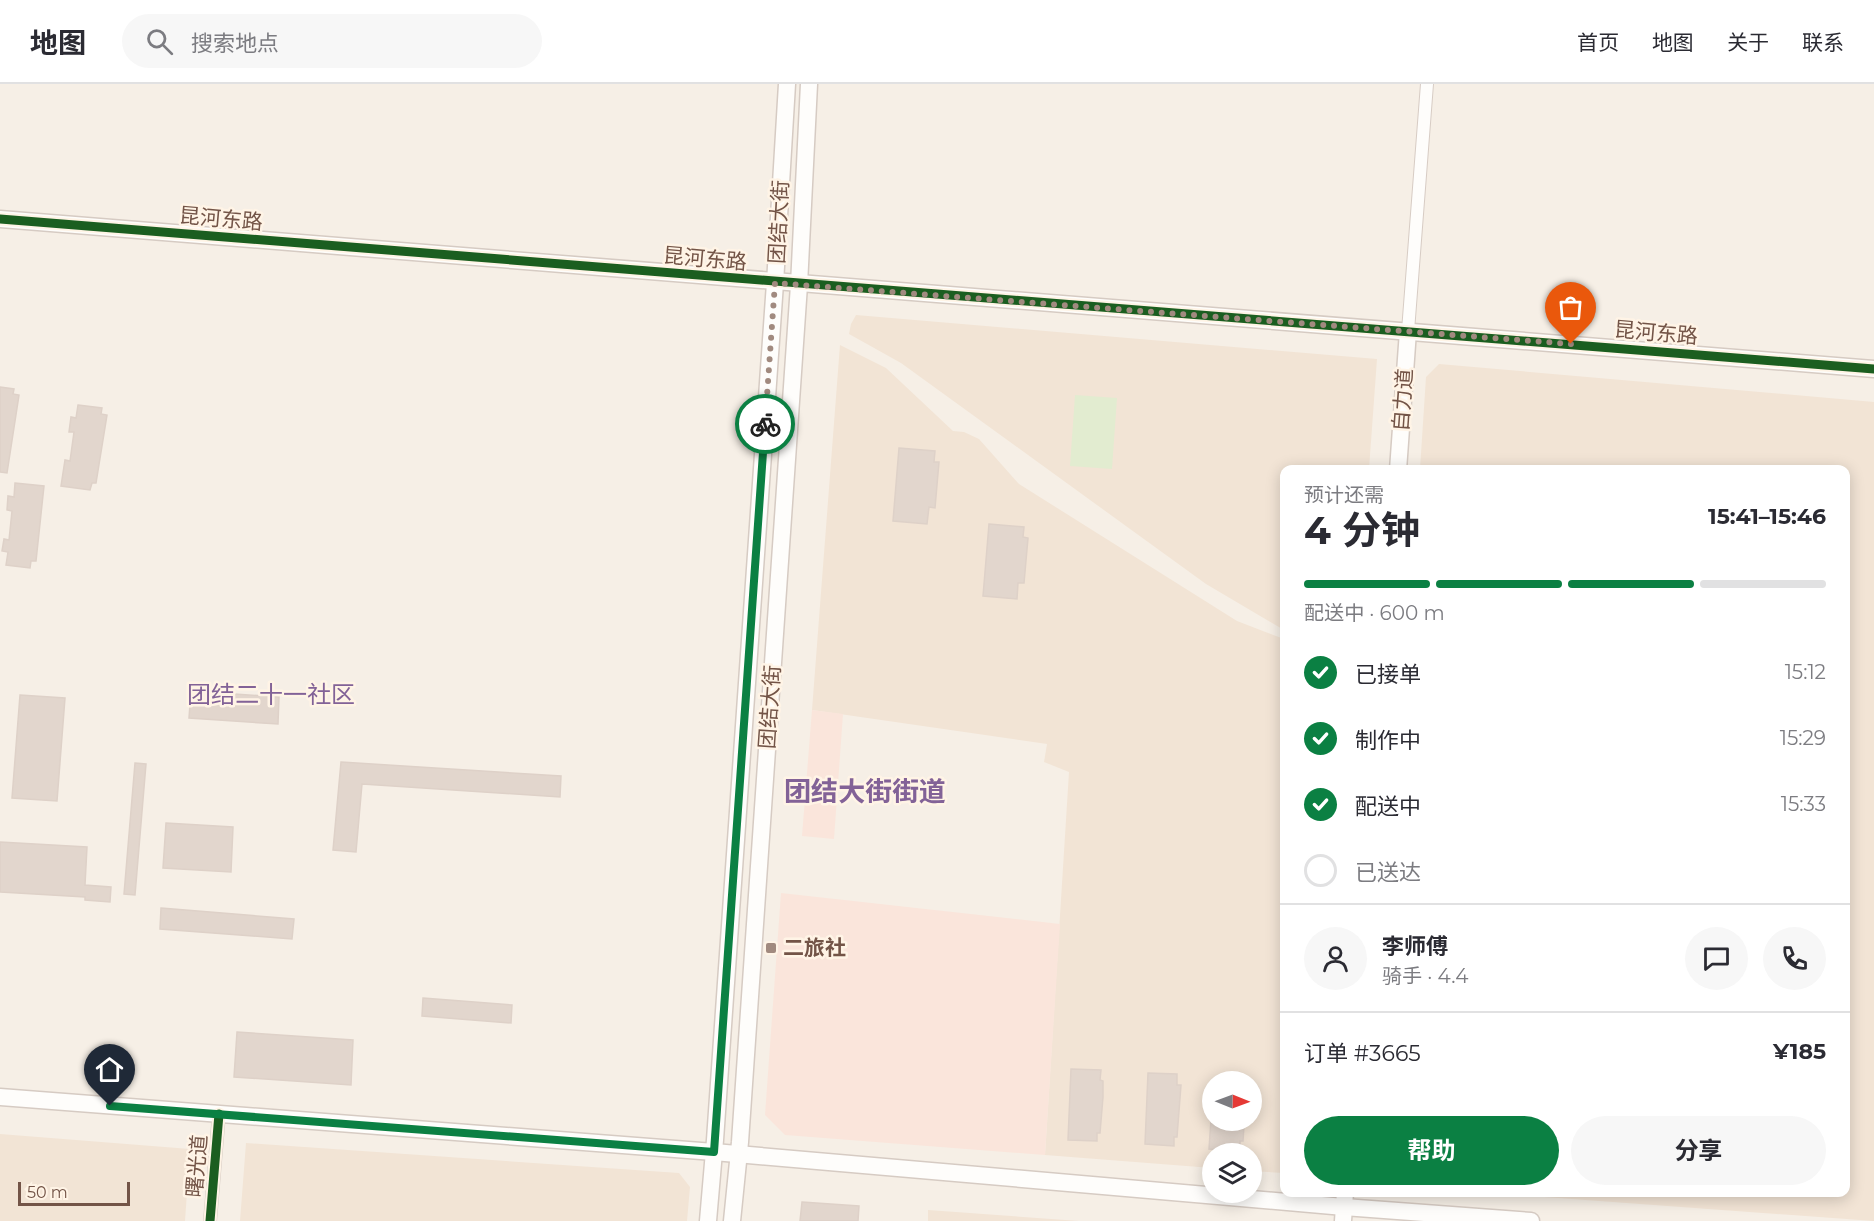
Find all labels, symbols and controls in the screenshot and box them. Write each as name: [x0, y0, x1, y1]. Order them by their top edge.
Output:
search box: [122, 14, 542, 68]
icon: search: [143, 25, 176, 58]
text: 地图: [30, 26, 86, 60]
text: 搜索地点: [191, 30, 279, 57]
text: 首页: [1577, 30, 1619, 55]
text: 地图: [1652, 30, 1694, 55]
text: 关于: [1727, 30, 1769, 55]
text: 联系: [1802, 30, 1844, 55]
street label: 团结大街: [764, 179, 793, 265]
street label: 昆河东路: [178, 202, 264, 235]
street label: 昆河东路: [662, 242, 748, 275]
pin: [1545, 282, 1596, 344]
icon: bag: [1554, 291, 1587, 324]
street label: 昆河东路: [1613, 316, 1699, 349]
street label: 自力道: [1388, 368, 1417, 432]
courier: [735, 394, 795, 454]
icon: bike: [749, 408, 782, 441]
text: 预计还需: [1304, 483, 1384, 507]
text: 15:41–15:46: [1708, 503, 1826, 530]
text: 4 分钟: [1304, 506, 1420, 554]
text: 配送中 · 600 m: [1304, 601, 1445, 625]
icon: check: [1304, 656, 1337, 689]
text: 15:12: [1785, 660, 1826, 684]
text: 已接单: [1355, 661, 1421, 688]
street label: 团结大街: [754, 664, 785, 750]
district label: 团结二十一社区: [187, 680, 355, 709]
icon: check: [1304, 722, 1337, 755]
text: 15:29: [1780, 726, 1826, 750]
text: 制作中: [1355, 727, 1421, 754]
district label: 团结大街街道: [784, 775, 946, 808]
icon: check: [1304, 788, 1337, 821]
text: 15:33: [1781, 792, 1826, 816]
text: 配送中: [1355, 793, 1421, 820]
text: 已送达: [1355, 859, 1421, 886]
button: person: [1304, 927, 1367, 990]
button: chat: [1685, 927, 1748, 990]
button: phone: [1763, 927, 1826, 990]
text: 李师傅: [1382, 933, 1448, 960]
place label: 二旅社: [783, 935, 846, 960]
marker: 二旅社: [764, 941, 778, 955]
text: 骑手 · 4.4: [1382, 964, 1468, 988]
text: ¥185: [1773, 1038, 1826, 1065]
text: 订单 #3665: [1304, 1040, 1421, 1067]
pin: [84, 1044, 135, 1106]
icon: home: [93, 1053, 126, 1086]
north arrow: [1202, 1071, 1262, 1131]
map controls: [1202, 1071, 1262, 1203]
button: 帮助: [1304, 1116, 1559, 1185]
button: 分享: [1571, 1116, 1826, 1185]
street label: 曙光道: [181, 1133, 212, 1198]
button: layers: [1202, 1143, 1262, 1203]
scale bar: [18, 1179, 130, 1206]
text: 50 m: [27, 1183, 68, 1202]

